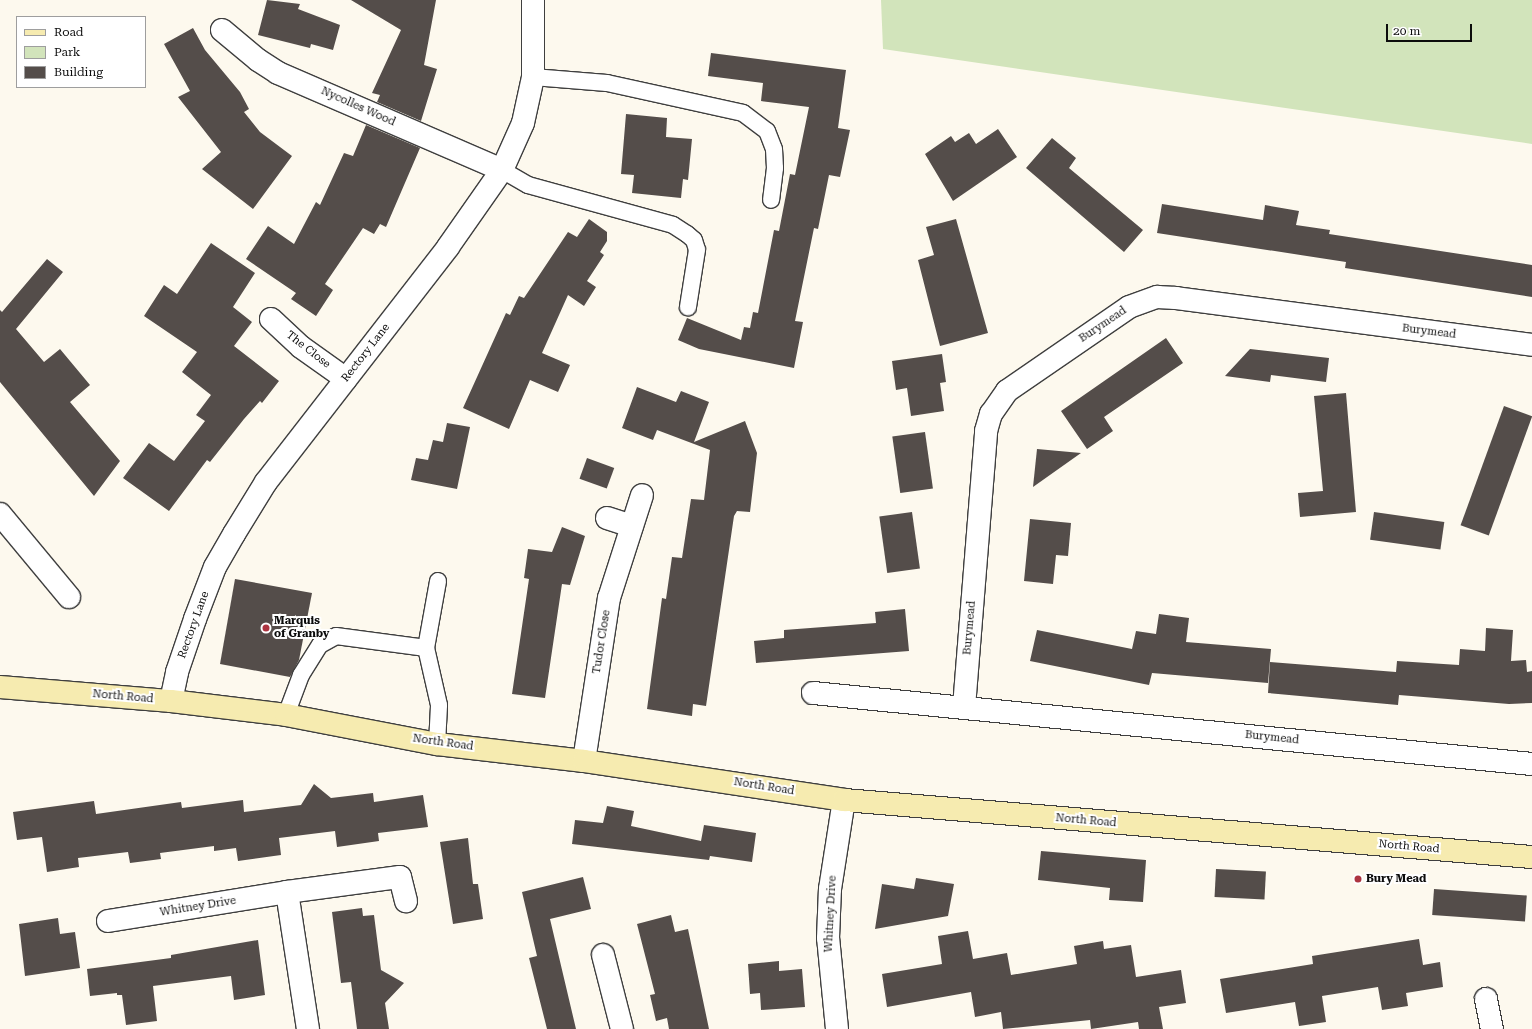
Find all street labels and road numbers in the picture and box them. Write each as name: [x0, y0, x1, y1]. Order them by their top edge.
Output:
street label: Nycolles Wood: [319, 85, 397, 129]
street label: Burymead: [1077, 304, 1129, 346]
street label: Rectory Lane: [339, 321, 393, 385]
street label: Burymead: [1401, 322, 1457, 342]
street label: The Close: [283, 329, 333, 371]
street label: Rectory Lane: [176, 590, 212, 660]
street label: Burymead: [961, 600, 979, 656]
street label: Tudor Close: [590, 609, 614, 675]
street label: North Road: [92, 688, 154, 706]
street label: Burymead: [1244, 729, 1300, 747]
street label: North Road: [412, 732, 474, 754]
street label: North Road: [733, 776, 795, 798]
street label: North Road: [1055, 812, 1117, 830]
street label: North Road: [1378, 838, 1440, 856]
street label: Whitney Drive: [822, 875, 840, 953]
street label: Whitney Drive: [159, 894, 237, 920]

